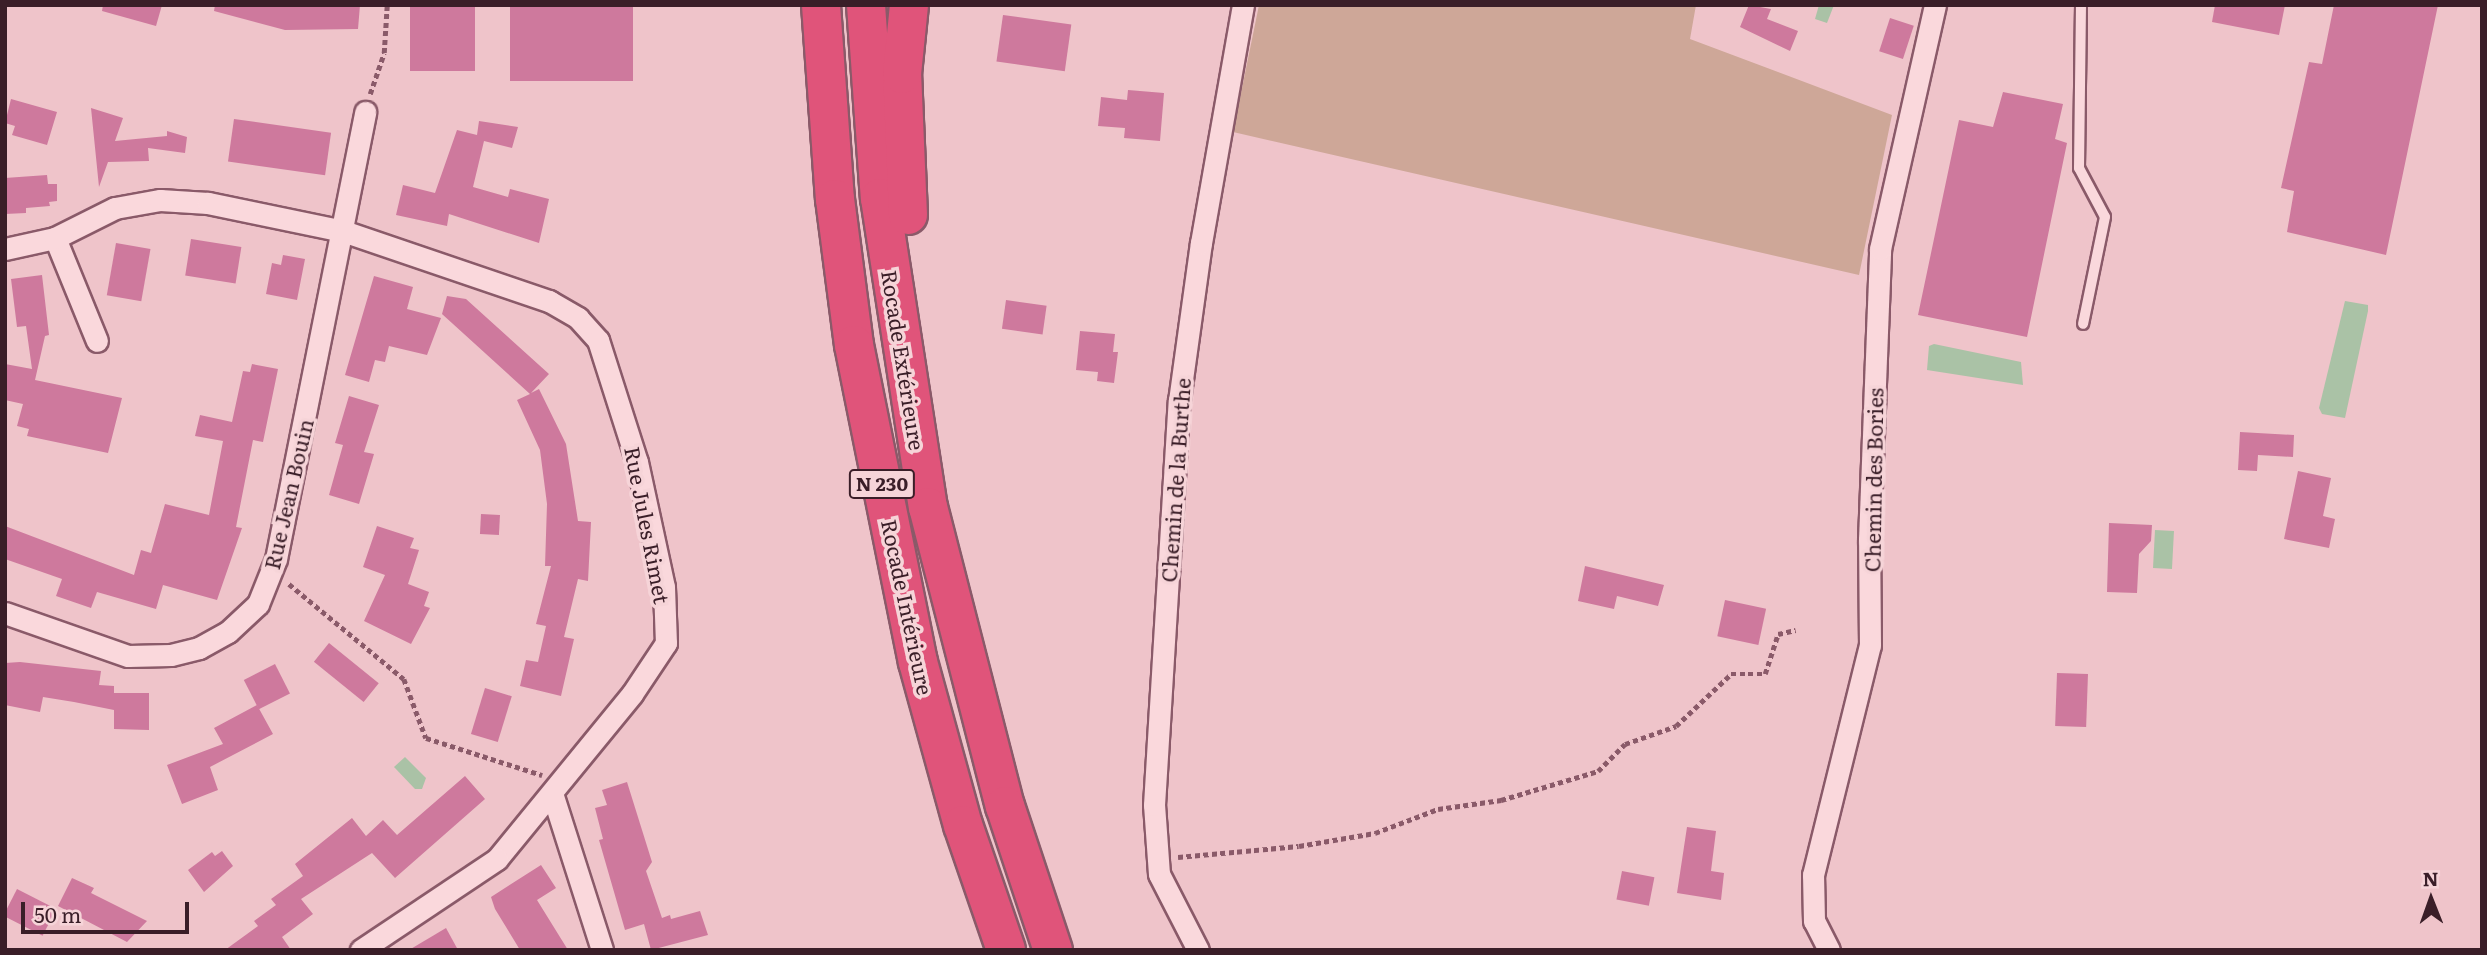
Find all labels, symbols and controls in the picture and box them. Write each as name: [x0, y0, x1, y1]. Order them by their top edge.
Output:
street label: Rocade Extérieure: [877, 268, 931, 452]
street label: Chemin de la Burthe: [1155, 377, 1195, 583]
street label: Chemin des Bories: [1859, 388, 1887, 572]
street label: Rue Jean Bouin: [258, 416, 318, 572]
street label: Rue Jules Rimet: [620, 444, 676, 606]
road number: N 230: [849, 468, 915, 499]
street label: Rocade Intérieure: [877, 517, 939, 697]
north arrow: [2396, 864, 2466, 934]
text: N: [2422, 864, 2439, 892]
scale bar: [24, 888, 192, 932]
text: 50 m: [34, 898, 81, 929]

